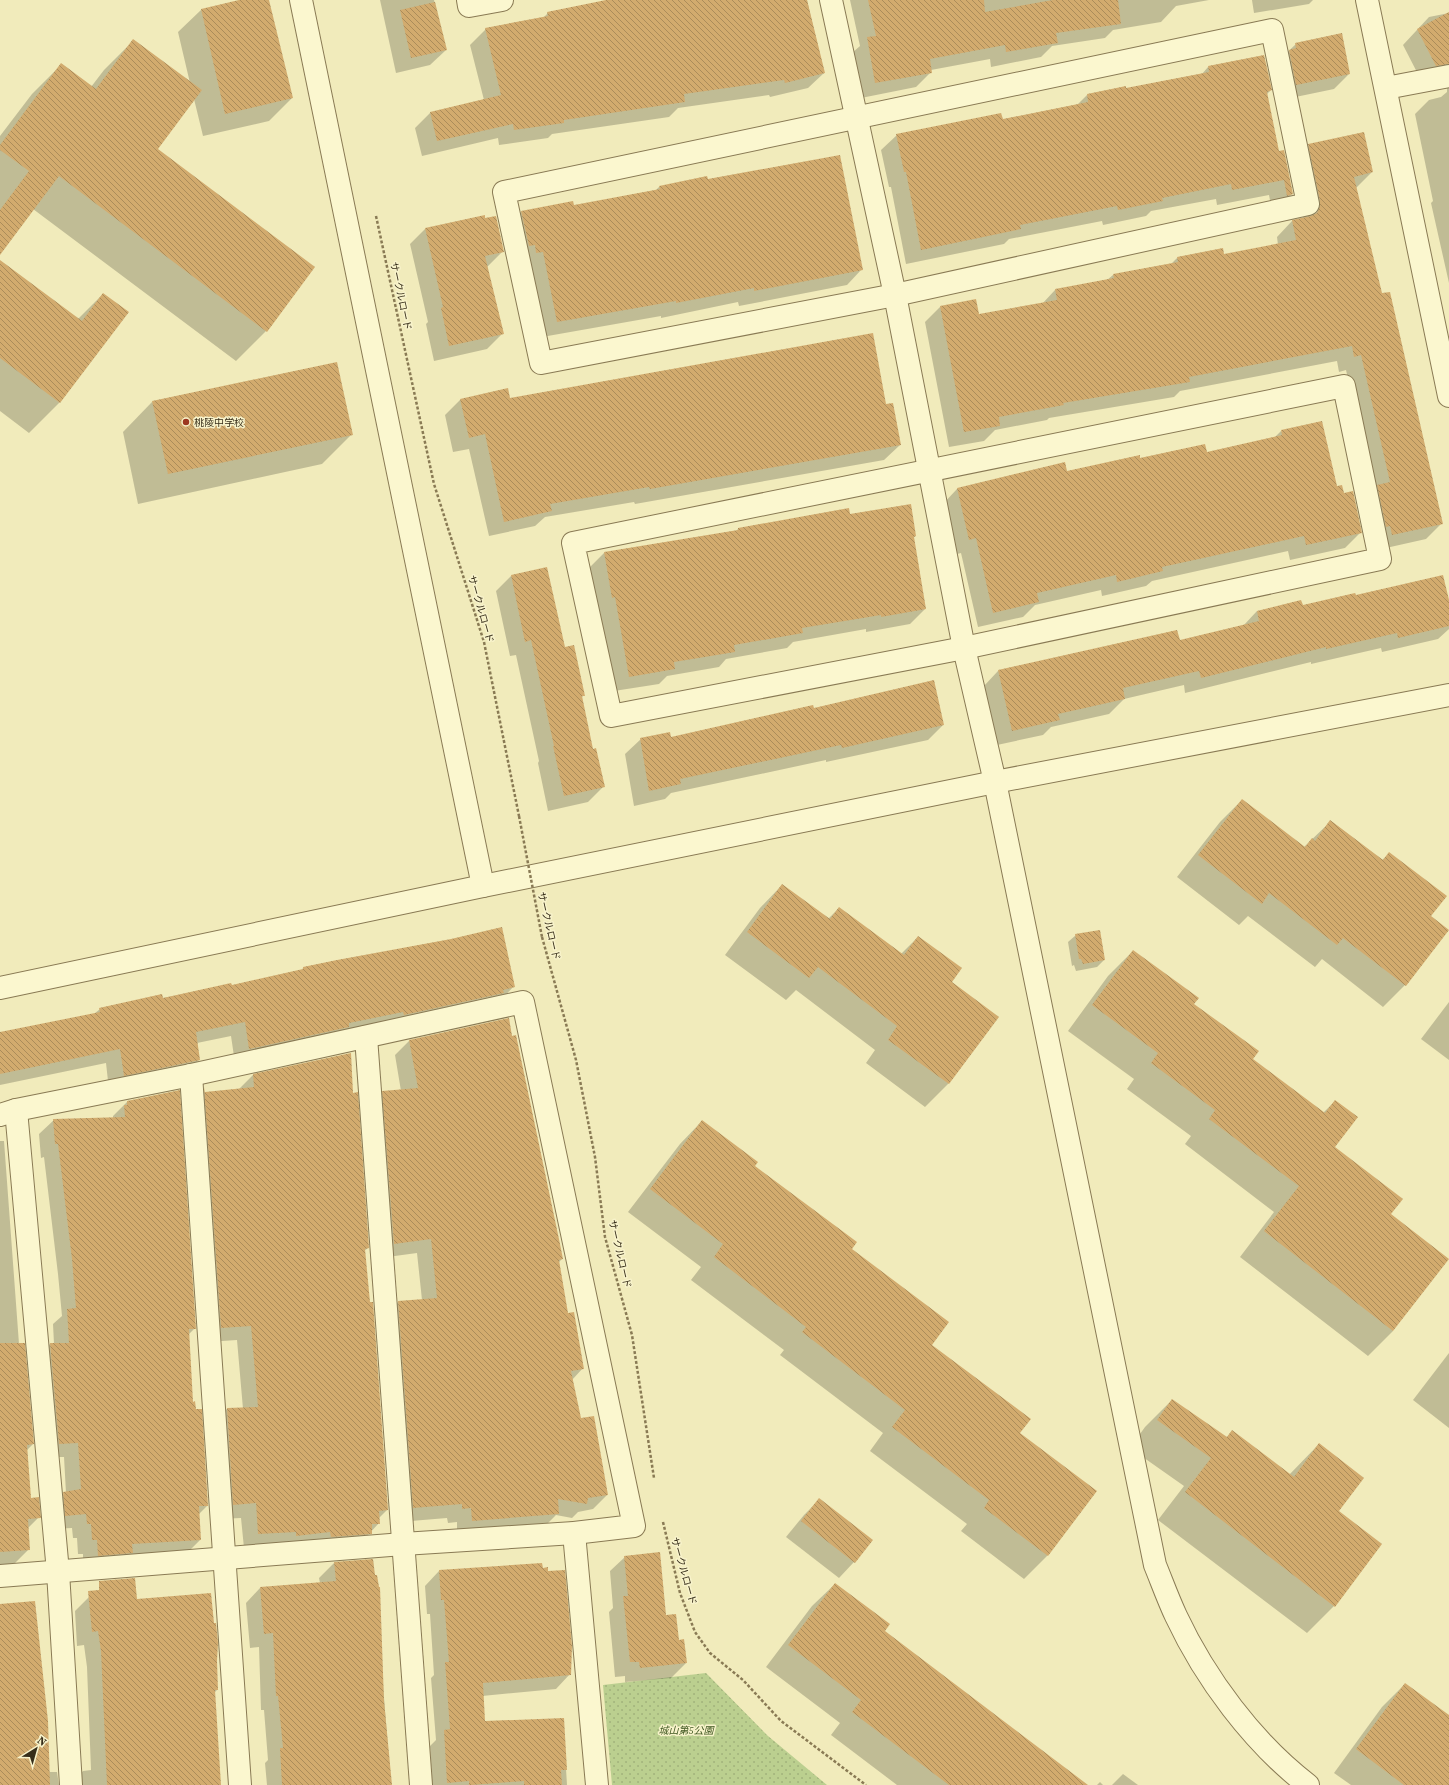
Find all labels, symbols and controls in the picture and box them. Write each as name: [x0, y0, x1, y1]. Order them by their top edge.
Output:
street label: サークルロード: [387, 261, 415, 331]
place label: 桃陵中学校: [194, 416, 244, 429]
marker: 桃陵中学校: [181, 417, 191, 427]
street label: サークルロード: [465, 574, 497, 644]
street label: サークルロード: [535, 891, 563, 961]
street label: サークルロード: [606, 1219, 634, 1289]
street label: サークルロード: [668, 1536, 700, 1606]
park label: 城山第5公園: [658, 1724, 716, 1737]
north arrow: [16, 1729, 56, 1769]
text: N: [34, 1733, 49, 1750]

